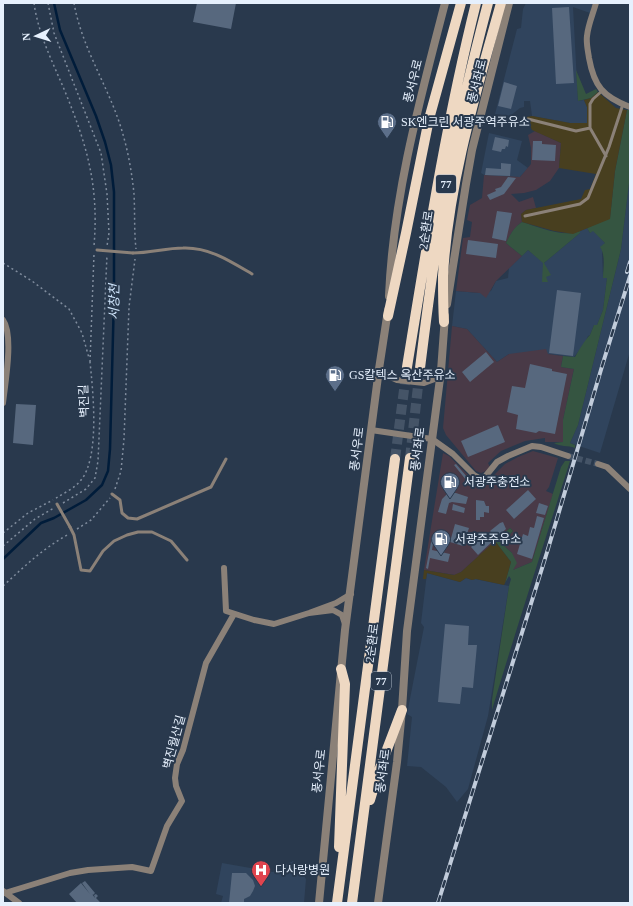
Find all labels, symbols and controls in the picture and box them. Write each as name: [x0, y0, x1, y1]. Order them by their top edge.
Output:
north arrow: [16, 16, 56, 56]
text: N: [20, 32, 32, 41]
street label: 풍서우로: [401, 58, 425, 104]
street label: 풍서좌로: [465, 58, 489, 104]
fuel station icon: SK엔크린 서광주역주유소: [376, 111, 398, 139]
place label: SK엔크린 서광주역주유소: [401, 115, 530, 129]
road number: 77: [436, 175, 456, 193]
street label: 2순환로: [416, 210, 436, 250]
water label: 서창천: [106, 283, 122, 320]
fuel station icon: GS칼텍스 옥산주유소: [324, 364, 346, 392]
place label: GS칼텍스 옥산주유소: [349, 368, 456, 382]
street label: 벽진길: [76, 384, 92, 418]
street label: 풍서우로: [347, 426, 367, 472]
street label: 풍서좌로: [408, 426, 428, 472]
fuel station icon: 서광주충전소: [439, 471, 461, 499]
place label: 서광주충전소: [464, 475, 530, 489]
fuel station icon: 서광주주유소: [430, 528, 452, 556]
place label: 서광주주유소: [455, 532, 521, 546]
street label: 2순환로: [363, 623, 381, 663]
road number: 77: [371, 672, 391, 690]
street label: 벽진월산길: [160, 714, 188, 770]
street label: 풍서우로: [310, 748, 328, 794]
street label: 풍서좌로: [373, 748, 393, 794]
hospital icon: 다사랑병원: [250, 859, 272, 887]
place label: 다사랑병원: [275, 863, 330, 877]

